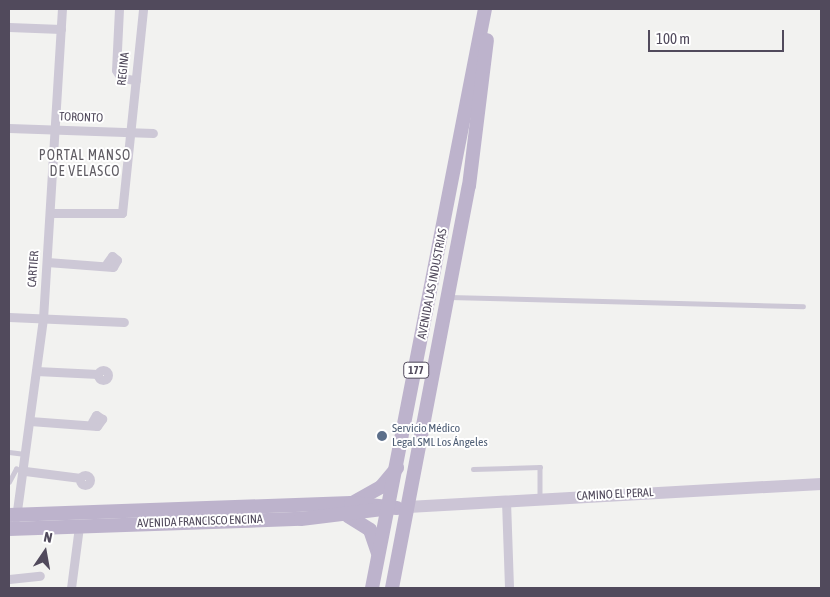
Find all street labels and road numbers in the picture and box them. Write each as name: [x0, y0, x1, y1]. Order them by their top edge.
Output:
street label: REGINA: [115, 52, 133, 86]
street label: TORONTO: [59, 110, 103, 126]
street label: AVENIDA LAS INDUSTRIAS: [415, 227, 451, 341]
street label: CARTIER: [26, 250, 42, 288]
road number: 177: [402, 362, 430, 378]
street label: CAMINO EL PERAL: [576, 486, 654, 504]
street label: AVENIDA FRANCISCO ENCINA: [137, 513, 263, 531]

